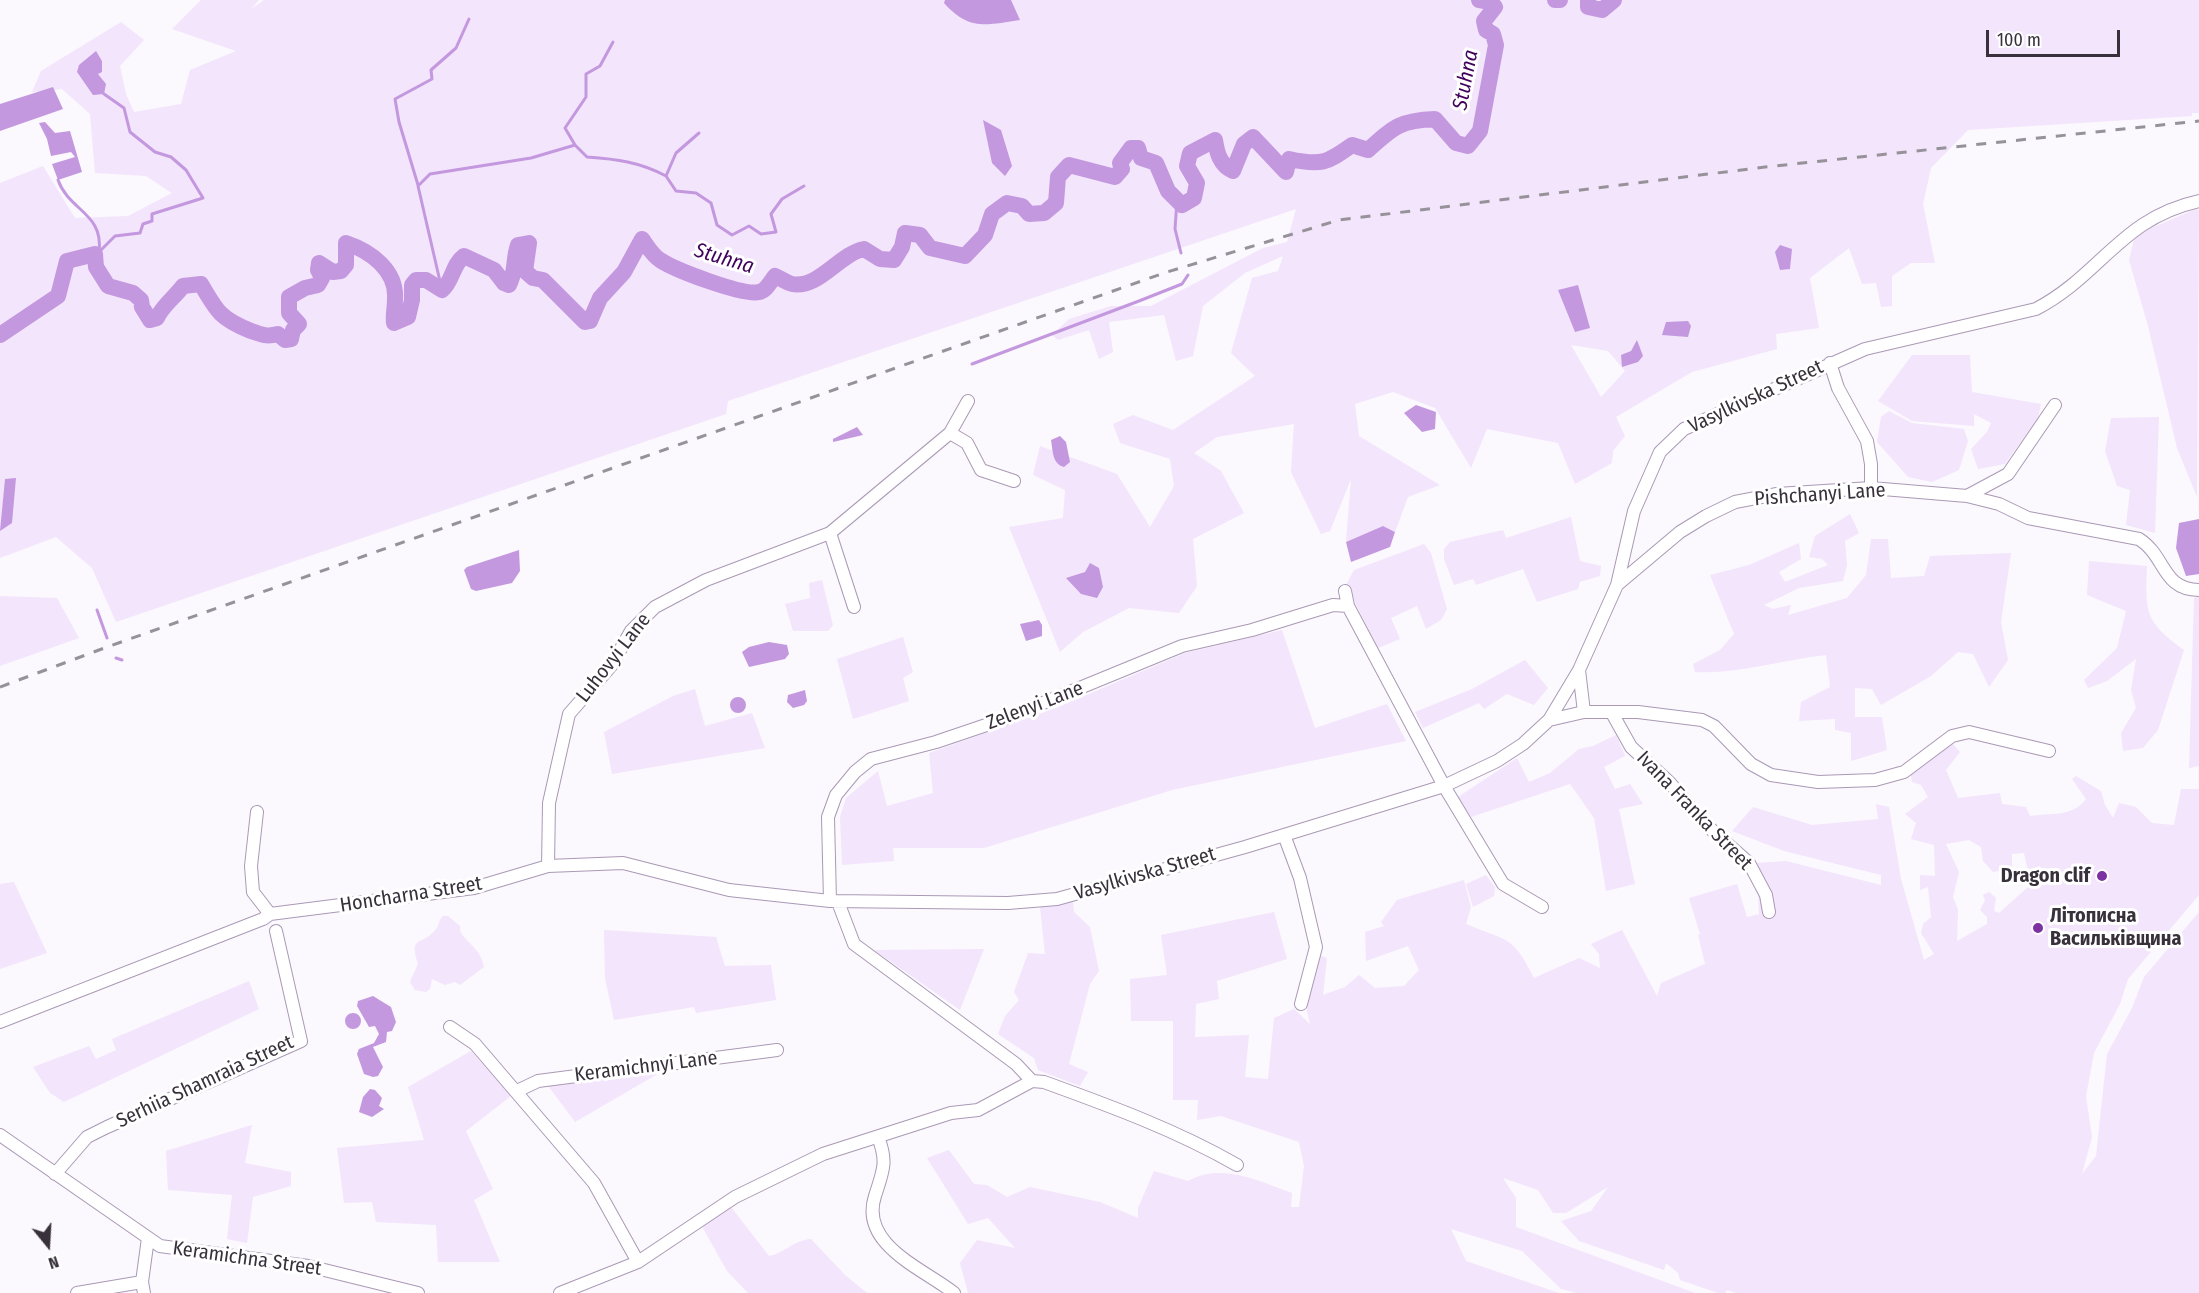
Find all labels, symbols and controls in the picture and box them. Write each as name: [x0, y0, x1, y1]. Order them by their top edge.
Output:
scale bar: [1989, 18, 2122, 56]
text: 100 m: [1997, 29, 2041, 51]
water label: Stuhna: [1448, 48, 1484, 112]
water label: Stuhna: [691, 238, 757, 280]
street label: Vasylkivska Street: [1685, 355, 1827, 439]
street label: Pishchanyi Lane: [1754, 478, 1886, 512]
street label: Luhovyi Lane: [572, 609, 656, 707]
street label: Zelenyi Lane: [983, 677, 1087, 735]
street label: Ivana Franka Street: [1631, 746, 1757, 876]
street label: Vasylkivska Street: [1072, 842, 1218, 906]
place label: Dragon clif: [2001, 864, 2090, 888]
marker: Dragon clif: [2095, 869, 2109, 883]
street label: Honcharna Street: [338, 872, 484, 918]
place label: Літописна Васильківщина: [2050, 904, 2181, 951]
marker: Літописна Васильківщина: [2031, 921, 2045, 935]
street label: Serhiia Shamraia Street: [113, 1030, 297, 1134]
street label: Keramichnyi Lane: [573, 1046, 719, 1088]
north arrow: [18, 1215, 78, 1275]
street label: Keramichna Street: [171, 1237, 323, 1281]
text: N: [46, 1252, 61, 1273]

